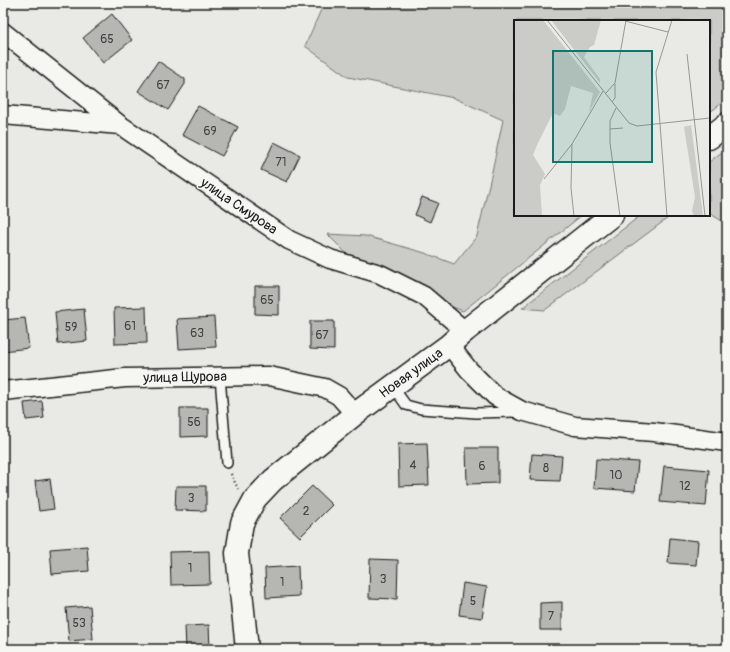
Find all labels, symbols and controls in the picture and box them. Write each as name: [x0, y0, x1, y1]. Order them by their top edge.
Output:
inset map: [514, 20, 710, 216]
house number: 65: [100, 32, 114, 47]
house number: 67: [156, 78, 170, 93]
house number: 69: [203, 124, 217, 139]
house number: 71: [275, 155, 287, 170]
street label: улица Смурова: [196, 173, 281, 238]
house number: 65: [260, 293, 274, 308]
house number: 61: [124, 319, 136, 334]
house number: 59: [65, 320, 77, 335]
house number: 63: [190, 326, 204, 341]
house number: 67: [315, 328, 329, 343]
street label: Новая улица: [376, 344, 446, 402]
street label: улица Щурова: [142, 368, 227, 386]
house number: 56: [187, 415, 201, 430]
house number: 4: [410, 458, 417, 473]
house number: 6: [479, 459, 486, 474]
house number: 8: [543, 461, 549, 476]
house number: 10: [610, 468, 622, 483]
house number: 12: [679, 479, 691, 494]
house number: 3: [188, 491, 195, 506]
house number: 2: [303, 504, 310, 519]
house number: 1: [188, 561, 192, 576]
house number: 3: [380, 572, 387, 587]
house number: 1: [280, 575, 284, 590]
house number: 5: [470, 594, 476, 609]
house number: 7: [548, 609, 555, 624]
house number: 53: [72, 616, 86, 631]

